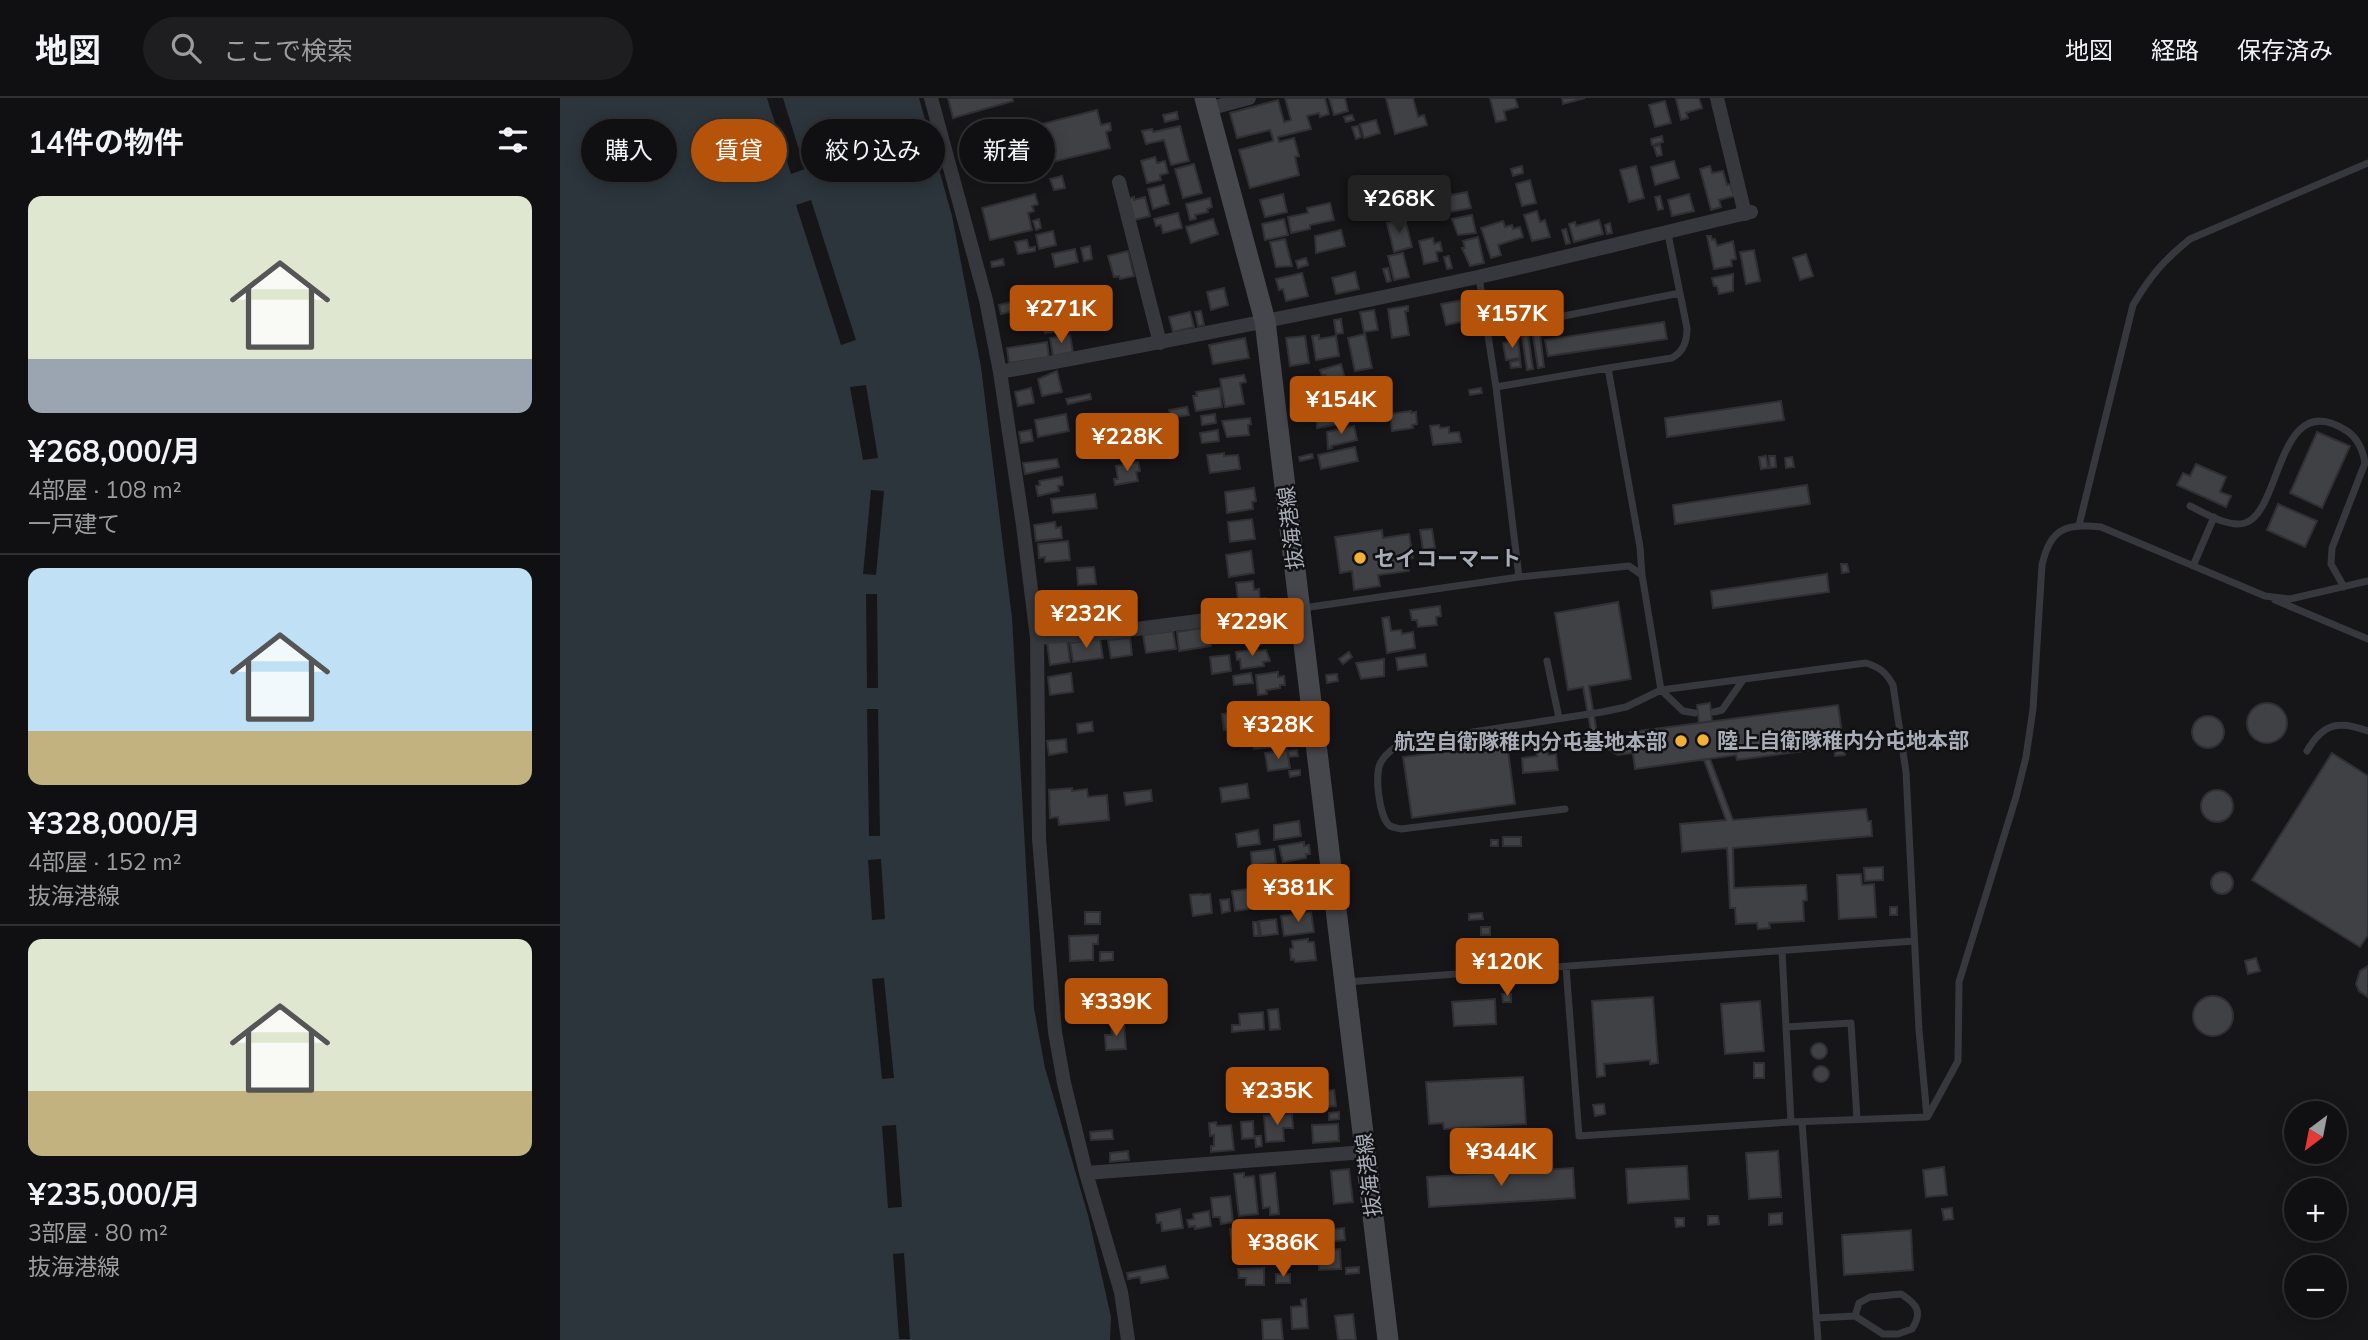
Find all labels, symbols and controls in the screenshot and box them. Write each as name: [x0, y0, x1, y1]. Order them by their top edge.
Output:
search box: [143, 17, 633, 80]
text: 地図: [35, 29, 101, 70]
icon: search: [167, 29, 205, 67]
text: ここで検索: [223, 34, 353, 67]
text: 地図: [2065, 35, 2113, 65]
text: 経路: [2151, 35, 2199, 65]
text: 保存済み: [2237, 35, 2333, 65]
chip: 購入: [581, 119, 677, 182]
chip: 賃貸: [691, 119, 787, 182]
chip: 絞り込み: [801, 119, 945, 182]
chip: 新着: [959, 119, 1055, 182]
icon: filters: [494, 121, 532, 159]
text: 14件の物件: [28, 123, 184, 161]
pin: ¥268K: [1350, 176, 1448, 235]
text: ¥268K: [1364, 183, 1434, 212]
icon: home: [217, 242, 343, 368]
pin: ¥271K: [1012, 286, 1110, 345]
pin: ¥157K: [1463, 290, 1561, 350]
text: ¥271K: [1026, 293, 1096, 322]
text: ¥157K: [1477, 298, 1547, 327]
pin: ¥154K: [1292, 376, 1390, 436]
text: ¥154K: [1306, 384, 1376, 413]
pin: ¥228K: [1078, 414, 1176, 473]
text: ¥228K: [1092, 421, 1162, 450]
text: ¥268,000/月: [28, 432, 201, 470]
text: 4部屋 · 108 m²: [28, 475, 181, 504]
street label: 抜海港線: [1272, 485, 1308, 571]
text: 一戸建て: [28, 509, 120, 538]
place label: セイコーマート: [1374, 545, 1521, 571]
marker: セイコーマート: [1352, 550, 1368, 566]
pin: ¥232K: [1037, 590, 1135, 650]
text: ¥232K: [1051, 598, 1121, 627]
pin: ¥229K: [1203, 598, 1301, 658]
text: ¥229K: [1217, 606, 1287, 635]
icon: home: [217, 614, 343, 740]
pin: ¥328K: [1229, 702, 1327, 761]
text: ¥328K: [1243, 709, 1313, 738]
place label: 陸上自衛隊稚内分屯地本部: [1717, 727, 1969, 753]
place label: 航空自衛隊稚内分屯基地本部: [1394, 728, 1667, 754]
marker: 陸上自衛隊稚内分屯地本部: [1695, 732, 1711, 748]
marker: 航空自衛隊稚内分屯基地本部: [1673, 733, 1689, 749]
text: ¥328,000/月: [28, 804, 201, 842]
text: 4部屋 · 152 m²: [28, 847, 181, 876]
pin: ¥381K: [1249, 864, 1347, 924]
text: ¥381K: [1263, 872, 1333, 901]
text: 抜海港線: [28, 881, 120, 910]
pin: ¥120K: [1458, 939, 1556, 998]
text: ¥120K: [1472, 946, 1542, 975]
pin: ¥339K: [1067, 978, 1165, 1038]
icon: home: [217, 985, 343, 1111]
text: ¥339K: [1081, 986, 1151, 1015]
pin: ¥235K: [1228, 1068, 1326, 1127]
text: ¥235K: [1242, 1075, 1312, 1104]
north arrow: [2284, 1101, 2347, 1164]
map controls: [2284, 1101, 2347, 1318]
pin: ¥344K: [1452, 1128, 1550, 1188]
street label: 抜海港線: [1350, 1132, 1386, 1218]
text: ¥344K: [1466, 1136, 1536, 1165]
text: ¥235,000/月: [28, 1175, 201, 1213]
button: +: [2284, 1178, 2347, 1241]
text: 3部屋 · 80 m²: [28, 1218, 168, 1247]
pin: ¥386K: [1234, 1220, 1332, 1279]
text: ¥386K: [1248, 1227, 1318, 1256]
text: 抜海港線: [28, 1252, 120, 1281]
button: −: [2284, 1255, 2347, 1318]

